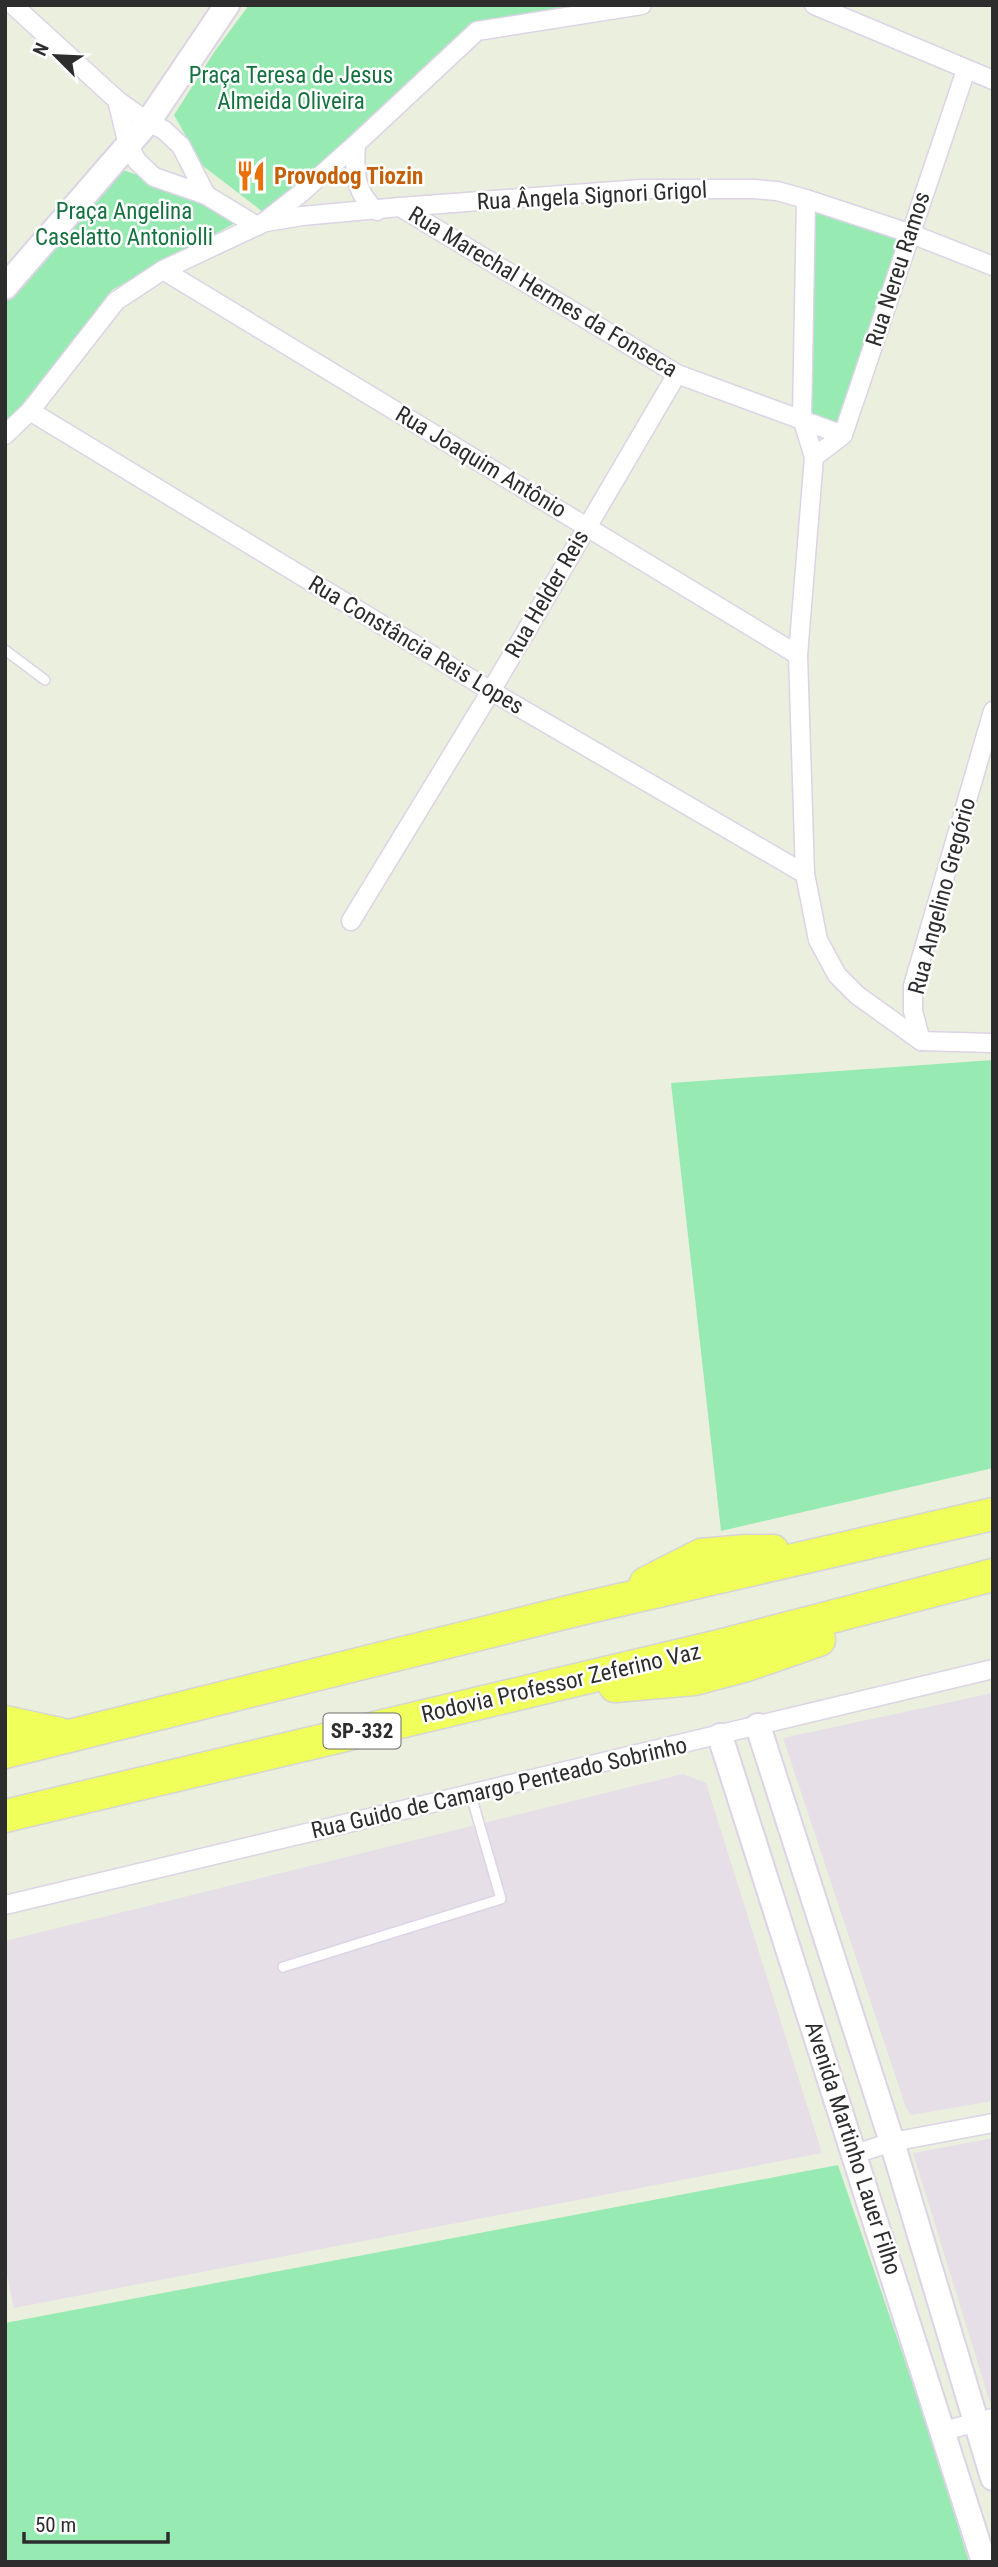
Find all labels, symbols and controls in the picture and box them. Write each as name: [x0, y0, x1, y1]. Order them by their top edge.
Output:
north arrow: [21, 21, 91, 91]
text: N: [28, 39, 54, 59]
park label: Praça Teresa de Jesus Almeida Oliveira: [189, 62, 393, 115]
restaurant icon: Provodog Tiozin: [234, 159, 268, 193]
place label: Provodog Tiozin: [274, 163, 423, 190]
street label: Rua Ângela Signori Grigol: [476, 175, 708, 216]
street label: Rua Nereu Ramos: [860, 188, 936, 350]
park label: Praça Angelina Caselatto Antoniolli: [35, 198, 213, 251]
street label: Rua Marechal Hermes da Fonseca: [404, 201, 682, 383]
street label: Rua Joaquim Antônio: [391, 400, 571, 524]
street label: Rua Helder Reis: [500, 525, 594, 663]
street label: Rua Constância Reis Lopes: [304, 570, 528, 720]
street label: Rua Angelino Gregório: [903, 795, 981, 997]
street label: Rodovia Professor Zeferino Vaz: [419, 1638, 703, 1728]
road number: SP-332: [324, 1714, 400, 1748]
street label: Rua Guido de Camargo Penteado Sobrinho: [308, 1732, 690, 1844]
street label: Avenida Martinho Lauer Filho: [799, 2018, 907, 2278]
scale bar: [24, 2500, 168, 2544]
text: 50 m: [35, 2513, 76, 2537]

